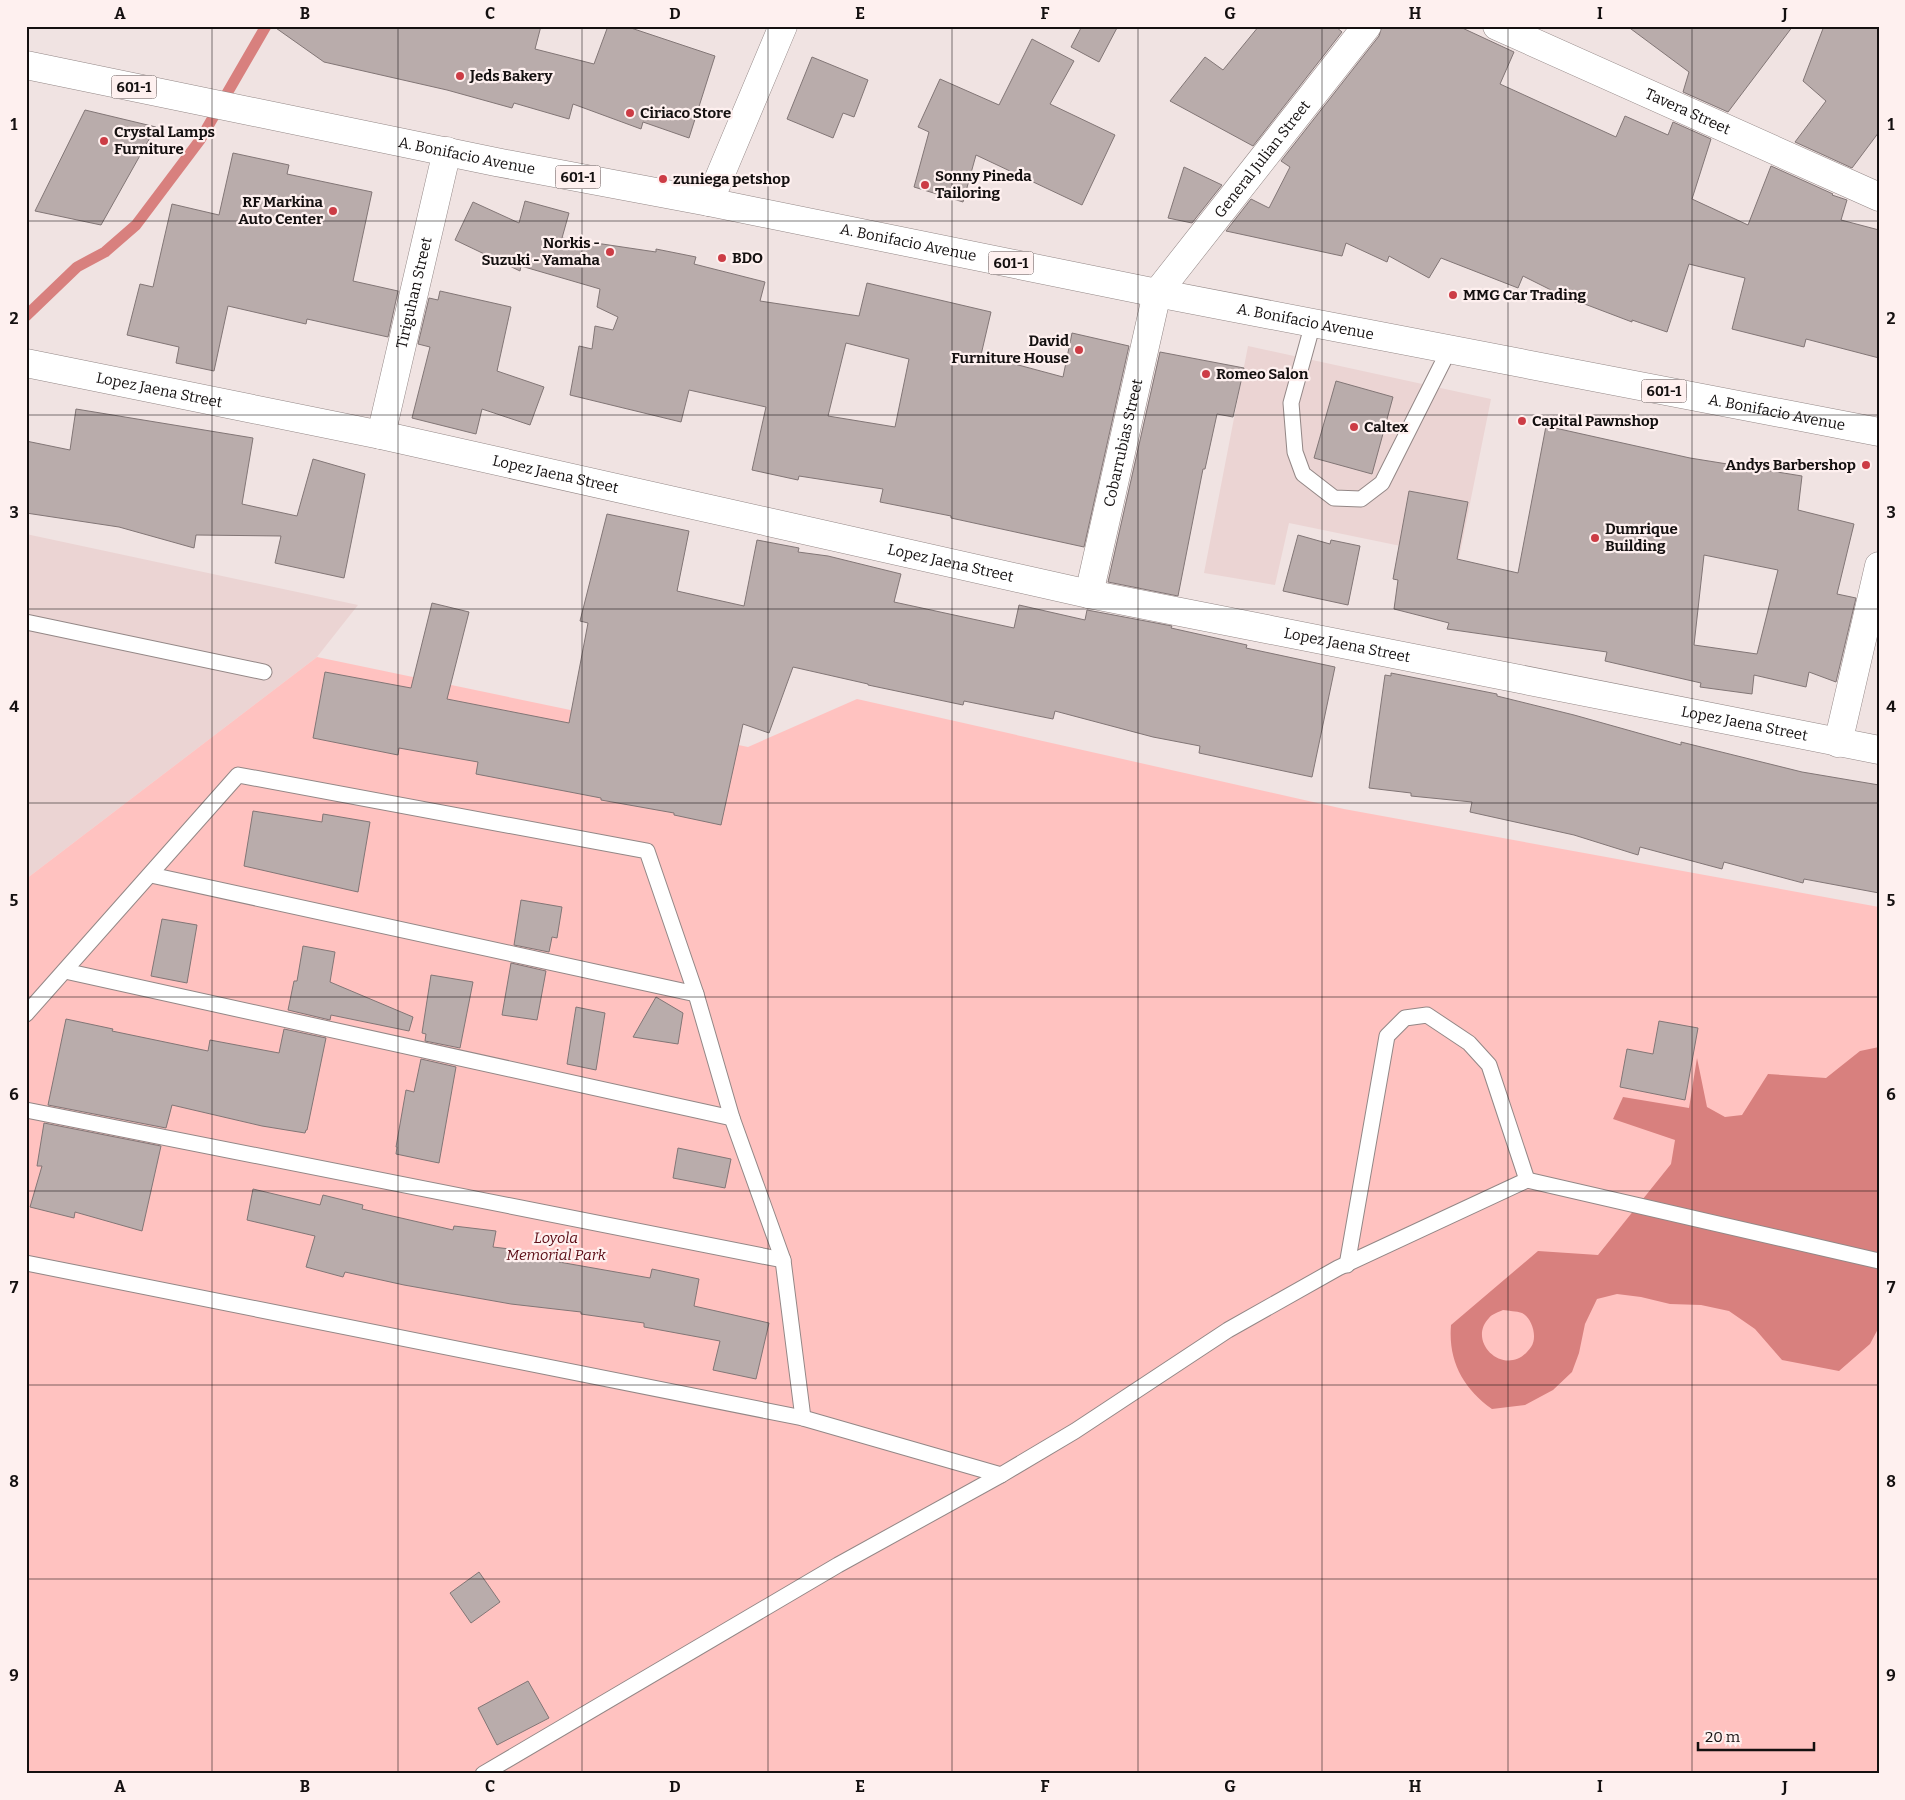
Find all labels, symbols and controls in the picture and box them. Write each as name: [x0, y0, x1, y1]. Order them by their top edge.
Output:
text: A: [114, 4, 126, 23]
text: B: [300, 4, 310, 23]
text: C: [485, 4, 495, 23]
text: D: [669, 4, 681, 23]
text: E: [855, 4, 865, 23]
text: F: [1041, 4, 1050, 23]
text: G: [1224, 4, 1236, 23]
text: H: [1409, 4, 1422, 23]
text: I: [1597, 4, 1603, 23]
text: J: [1781, 4, 1788, 23]
place label: Jeds Bakery: [469, 67, 553, 85]
marker: Jeds Bakery: [454, 70, 466, 82]
road number: 601-1: [112, 75, 156, 98]
street label: Tavera Street: [1642, 85, 1734, 139]
street label: General Julian Street: [1211, 96, 1314, 221]
place label: Ciriaco Store: [640, 104, 731, 122]
marker: Ciriaco Store: [624, 107, 636, 119]
text: 1: [11, 115, 18, 134]
text: 1: [1888, 115, 1895, 134]
place label: Crystal Lamps Furniture: [114, 123, 215, 158]
street label: A. Bonifacio Avenue: [397, 133, 537, 178]
marker: Crystal Lamps Furniture: [98, 135, 110, 147]
road number: 601-1: [556, 166, 600, 188]
place label: Sonny Pineda Tailoring: [935, 167, 1032, 202]
place label: zuniega petshop: [673, 170, 790, 188]
marker: zuniega petshop: [657, 173, 669, 185]
marker: Sonny Pineda Tailoring: [919, 179, 931, 191]
place label: RF Markina Auto Center: [238, 193, 324, 228]
marker: RF Markina Auto Center: [327, 205, 339, 217]
street label: A. Bonifacio Avenue: [838, 220, 978, 265]
place label: Norkis - Suzuki - Yamaha: [482, 234, 601, 269]
street label: Tiriguhan Street: [392, 235, 436, 350]
marker: Norkis - Suzuki - Yamaha: [604, 246, 616, 258]
place label: BDO: [732, 249, 763, 267]
marker: BDO: [716, 252, 728, 264]
road number: 601-1: [988, 252, 1034, 274]
place label: MMG Car Trading: [1463, 286, 1587, 304]
marker: MMG Car Trading: [1447, 289, 1459, 301]
street label: A. Bonifacio Avenue: [1236, 300, 1375, 344]
text: 2: [9, 309, 19, 328]
text: 2: [1886, 309, 1896, 328]
place label: David Furniture House: [951, 332, 1069, 367]
marker: David Furniture House: [1073, 344, 1085, 356]
place label: Romeo Salon: [1216, 365, 1309, 383]
street label: Lopez Jaena Street: [95, 368, 225, 412]
marker: Romeo Salon: [1200, 368, 1212, 380]
street label: Cobarrubias Street: [1100, 376, 1146, 509]
road number: 601-1: [1642, 380, 1686, 402]
street label: A. Bonifacio Avenue: [1707, 390, 1847, 434]
place label: Capital Pawnshop: [1532, 412, 1659, 430]
marker: Capital Pawnshop: [1516, 415, 1528, 427]
place label: Caltex: [1364, 418, 1409, 436]
marker: Caltex: [1348, 421, 1360, 433]
street label: Lopez Jaena Street: [491, 451, 621, 497]
place label: Andys Barbershop: [1725, 456, 1856, 474]
marker: Andys Barbershop: [1860, 459, 1872, 471]
text: 3: [9, 503, 19, 522]
text: 3: [1886, 503, 1896, 522]
place label: Dumrique Building: [1605, 520, 1678, 555]
marker: Dumrique Building: [1589, 532, 1601, 544]
street label: Lopez Jaena Street: [886, 540, 1016, 586]
street label: Lopez Jaena Street: [1282, 624, 1412, 666]
text: 4: [9, 697, 19, 716]
text: 4: [1886, 697, 1896, 716]
street label: Lopez Jaena Street: [1680, 702, 1810, 745]
text: 5: [10, 891, 19, 910]
text: 5: [1887, 891, 1896, 910]
text: 6: [9, 1085, 19, 1104]
text: 6: [1886, 1085, 1896, 1104]
park label: Loyola Memorial Park: [506, 1229, 607, 1264]
text: 7: [10, 1278, 19, 1297]
text: 7: [1887, 1278, 1896, 1297]
text: 8: [9, 1472, 19, 1491]
text: 8: [1886, 1472, 1896, 1491]
text: 9: [9, 1666, 19, 1685]
text: 9: [1886, 1666, 1896, 1685]
scale bar: [1698, 1720, 1814, 1752]
text: 20 m: [1705, 1728, 1741, 1746]
text: A: [114, 1777, 126, 1796]
text: B: [300, 1777, 310, 1796]
text: C: [485, 1777, 495, 1796]
text: D: [669, 1777, 681, 1796]
text: E: [855, 1777, 865, 1796]
text: F: [1041, 1777, 1050, 1796]
text: G: [1224, 1777, 1236, 1796]
text: H: [1409, 1777, 1422, 1796]
text: I: [1597, 1777, 1603, 1796]
text: J: [1781, 1777, 1788, 1796]

